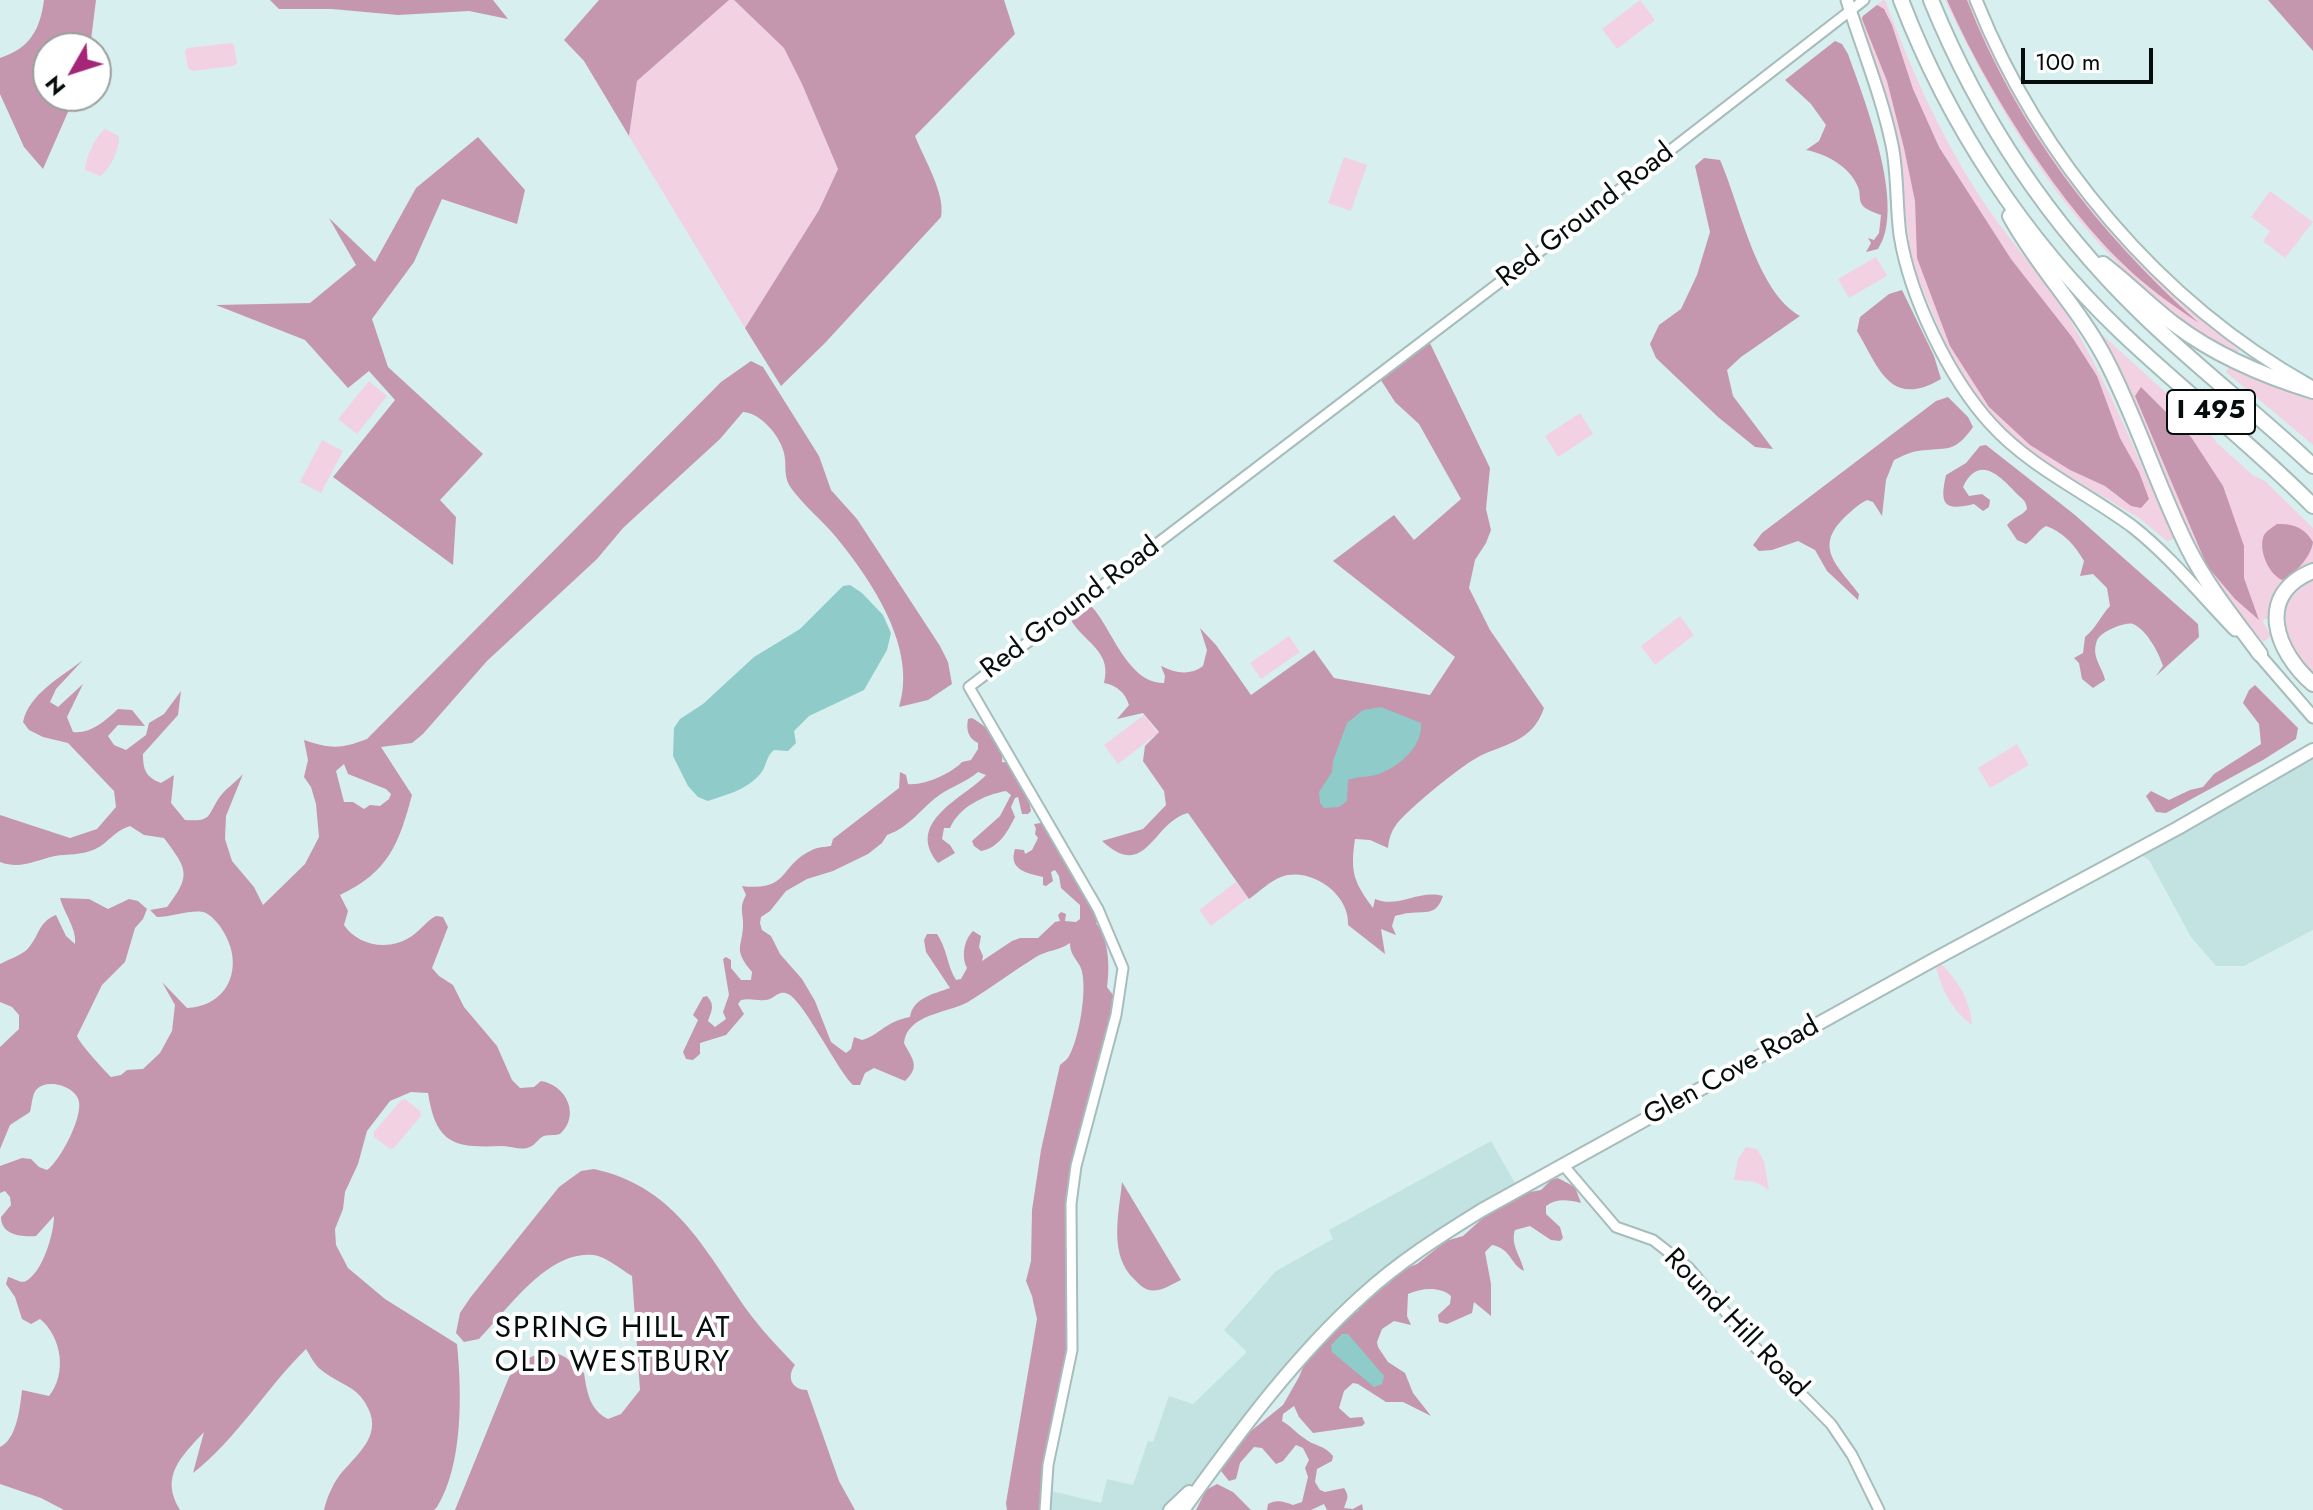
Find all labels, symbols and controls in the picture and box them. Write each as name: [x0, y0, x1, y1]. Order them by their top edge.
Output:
north arrow: [32, 32, 112, 112]
scale bar: [2025, 32, 2157, 82]
text: 100 m: [2035, 44, 2101, 79]
text: N: [37, 69, 73, 103]
street label: Red Ground Road: [1491, 137, 1681, 295]
road number: I 495: [2167, 390, 2255, 434]
street label: Red Ground Road: [975, 531, 1167, 687]
street label: Glen Cove Road: [1639, 1010, 1825, 1134]
street label: Round Hill Road: [1656, 1243, 1814, 1405]
district label: SPRING HILL AT OLD WESTBURY: [495, 1312, 731, 1382]

